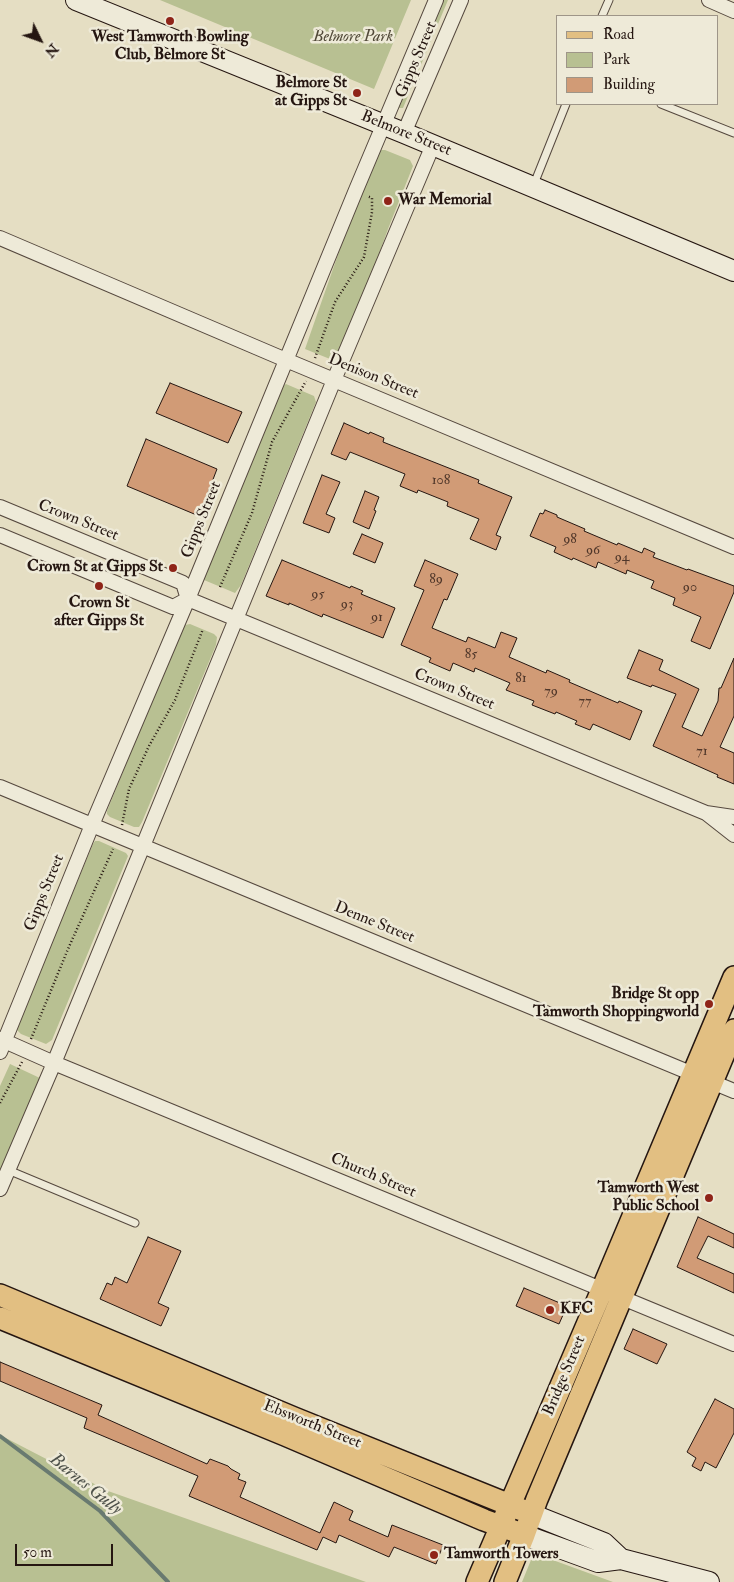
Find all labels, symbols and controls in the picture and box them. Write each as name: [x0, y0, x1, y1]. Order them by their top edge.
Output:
north arrow: [15, 15, 65, 65]
marker: West Tamworth Bowling Club, Belmore St: [164, 15, 176, 27]
legend: [556, 15, 719, 105]
street label: Gipps Street: [392, 19, 442, 101]
text: Road: [603, 25, 634, 44]
place label: West Tamworth Bowling Club, Belmore St: [91, 28, 249, 66]
park label: Belmore Park: [313, 28, 393, 48]
text: N: [41, 40, 62, 61]
text: Park: [603, 50, 630, 69]
place label: Belmore St at Gipps St: [275, 74, 347, 112]
text: Building: [603, 75, 655, 94]
marker: Belmore St at Gipps St: [351, 87, 363, 99]
street label: Belmore Street: [358, 107, 454, 161]
place label: War Memorial: [398, 191, 492, 211]
marker: War Memorial: [382, 195, 394, 207]
street label: Denison Street: [325, 350, 421, 404]
house number: 108: [432, 473, 450, 489]
street label: Gipps Street: [178, 479, 226, 561]
street label: Crown Street: [35, 496, 121, 546]
house number: 98: [563, 532, 577, 548]
house number: 96: [586, 543, 600, 559]
house number: 94: [615, 550, 629, 566]
place label: Crown St at Gipps St: [27, 558, 163, 578]
marker: Crown St at Gipps St: [167, 562, 179, 574]
house number: 89: [429, 572, 443, 588]
marker: Crown St after Gipps St: [93, 580, 105, 592]
house number: 90: [683, 580, 697, 596]
house number: 95: [311, 587, 325, 603]
place label: Crown St after Gipps St: [54, 594, 144, 632]
house number: 93: [341, 597, 353, 613]
house number: 91: [371, 610, 383, 626]
house number: 85: [465, 647, 477, 663]
street label: Crown Street: [411, 665, 497, 715]
house number: 81: [515, 671, 527, 687]
house number: 79: [544, 684, 558, 700]
house number: 77: [579, 694, 591, 710]
house number: 71: [696, 744, 708, 760]
street label: Gipps Street: [21, 852, 69, 934]
street label: Denne Street: [331, 898, 417, 948]
place label: Bridge St opp Tamworth Shoppingworld: [533, 985, 699, 1023]
marker: Bridge St opp Tamworth Shoppingworld: [703, 998, 715, 1010]
street label: Church Street: [327, 1149, 419, 1203]
place label: Tamworth West Public School: [598, 1179, 699, 1217]
marker: Tamworth West Public School: [703, 1192, 715, 1204]
place label: KFC: [560, 1300, 593, 1320]
marker: KFC: [544, 1304, 556, 1316]
street label: Bridge Street: [540, 1333, 590, 1419]
street label: Ebsworth Street: [260, 1397, 364, 1453]
water label: Barnes Gully: [45, 1449, 125, 1521]
scale bar: [18, 1534, 115, 1566]
text: 50 m: [23, 1543, 52, 1562]
place label: Tamworth Towers: [444, 1545, 559, 1565]
marker: Tamworth Towers: [428, 1549, 440, 1561]

